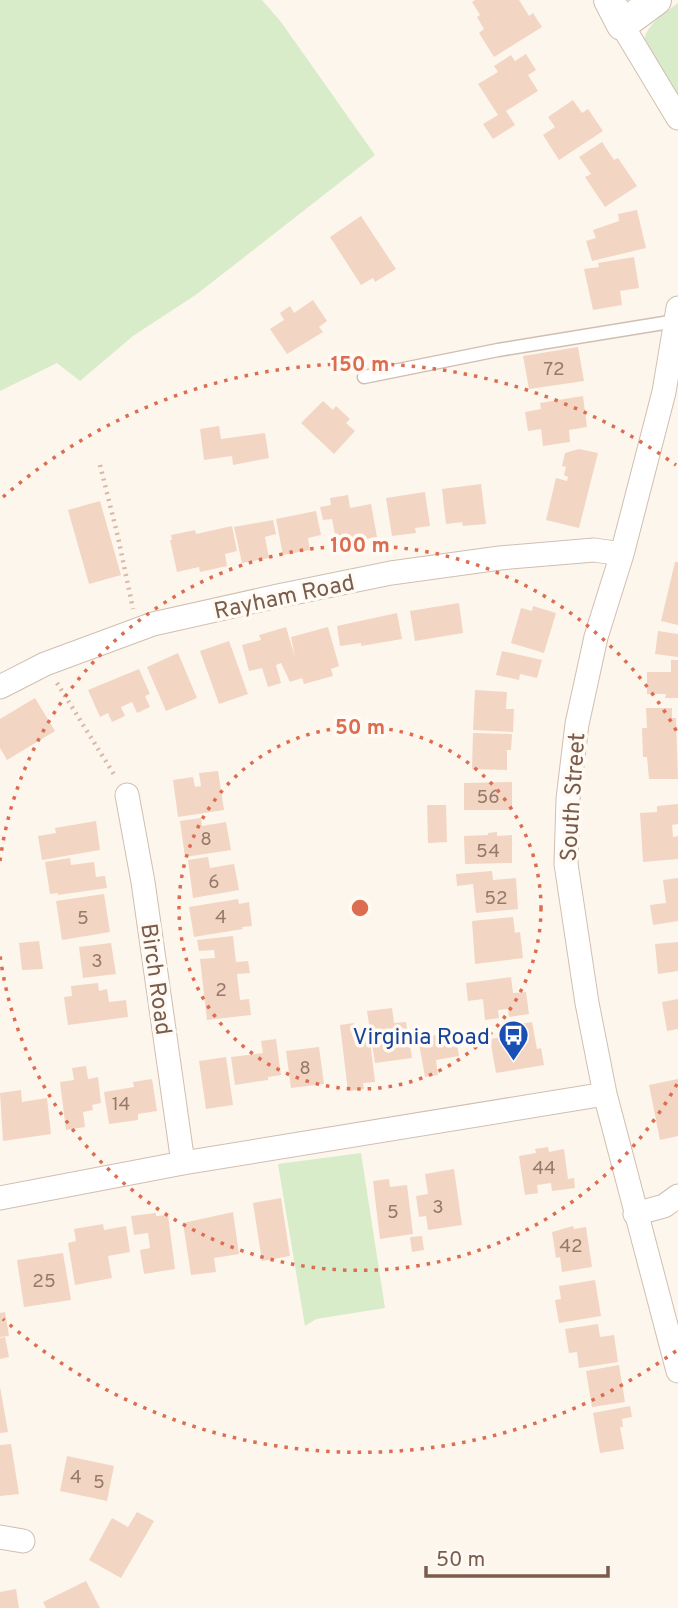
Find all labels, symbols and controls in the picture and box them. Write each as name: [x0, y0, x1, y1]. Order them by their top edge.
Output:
text: 150 m: [331, 352, 389, 379]
house number: 72: [543, 358, 565, 382]
text: 100 m: [330, 533, 390, 560]
street label: Rayham Road: [212, 569, 357, 627]
text: 50 m: [335, 715, 385, 742]
street label: South Street: [556, 732, 593, 863]
house number: 56: [476, 786, 500, 810]
house number: 8: [200, 828, 212, 852]
house number: 54: [476, 840, 500, 864]
house number: 6: [208, 871, 220, 895]
house number: 52: [484, 887, 508, 911]
centre of rings: [348, 896, 372, 920]
house number: 4: [215, 906, 227, 930]
house number: 5: [77, 907, 89, 931]
street label: Birch Road: [132, 922, 177, 1037]
house number: 3: [91, 950, 103, 974]
house number: 2: [215, 979, 227, 1003]
bus stop icon: Virginia Road: [496, 1019, 530, 1063]
place label: Virginia Road: [352, 1024, 490, 1053]
house number: 8: [299, 1057, 311, 1081]
house number: 14: [112, 1093, 130, 1117]
house number: 44: [532, 1157, 556, 1181]
house number: 3: [432, 1196, 444, 1220]
house number: 5: [387, 1201, 399, 1225]
house number: 42: [559, 1235, 583, 1259]
house number: 25: [32, 1270, 56, 1294]
house number: 4: [70, 1466, 82, 1490]
house number: 5: [93, 1471, 105, 1495]
scale bar: [426, 1534, 608, 1578]
text: 50 m: [436, 1547, 485, 1574]

